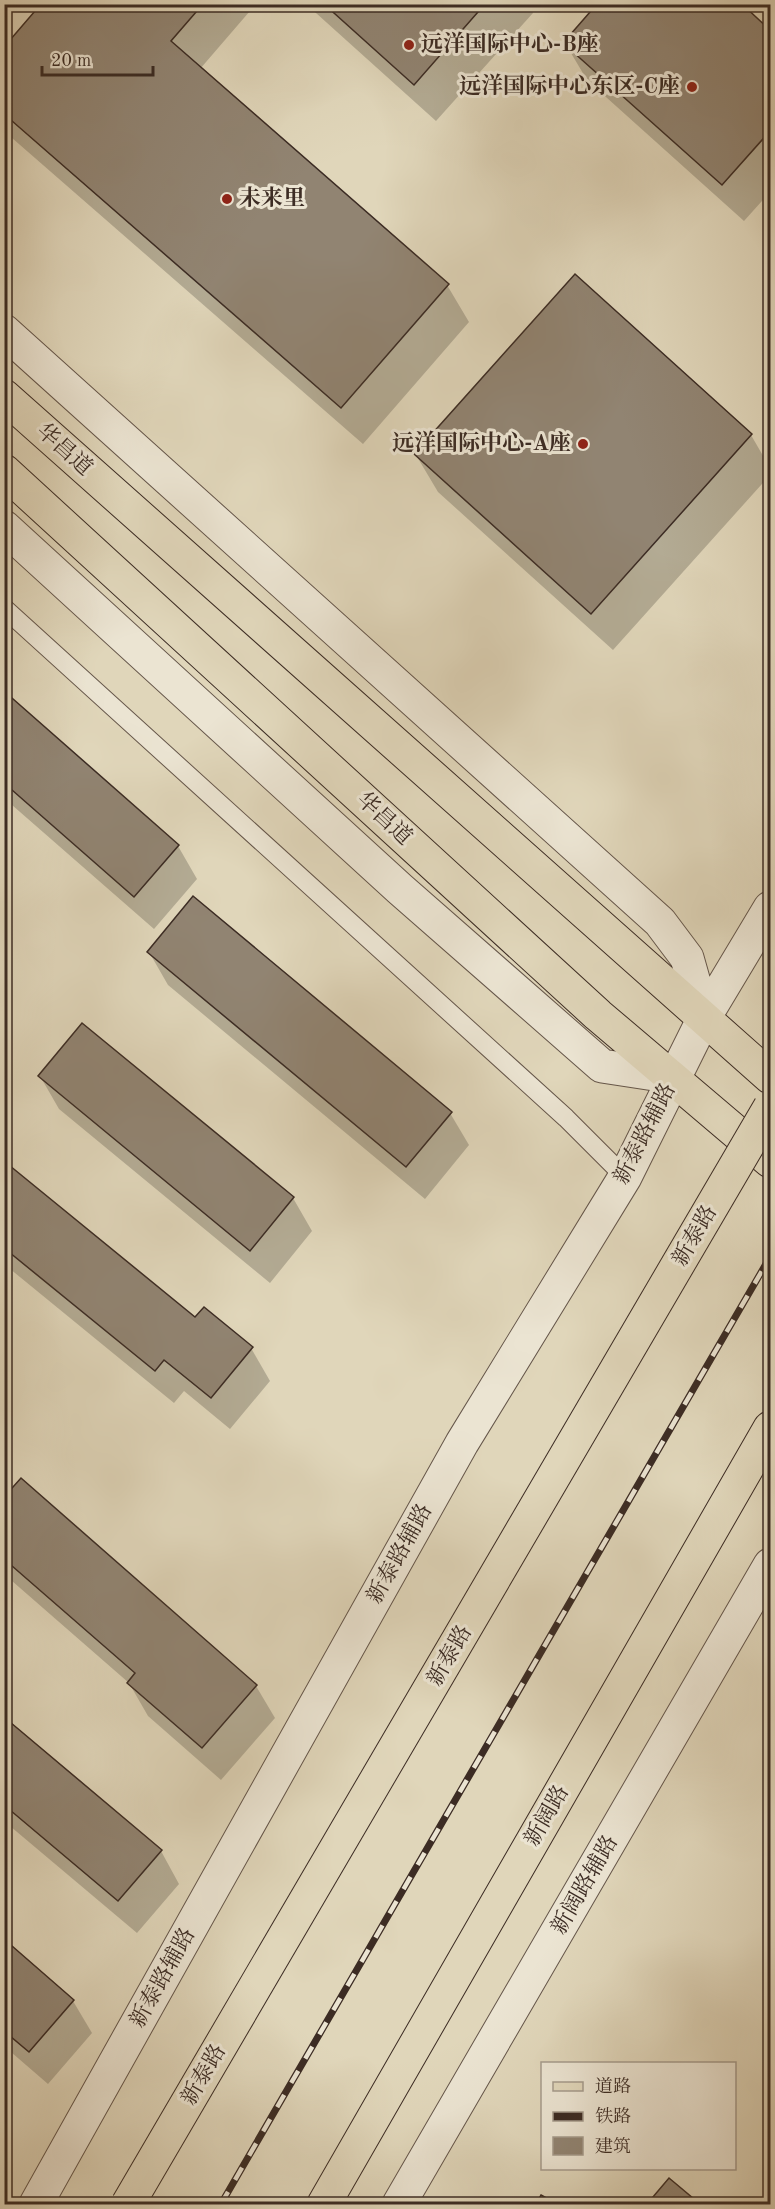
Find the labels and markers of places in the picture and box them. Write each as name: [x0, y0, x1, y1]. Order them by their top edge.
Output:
place label: 远洋国际中心-B座: [421, 31, 599, 56]
marker: 远洋国际中心-B座: [402, 38, 416, 52]
place label: 远洋国际中心东区-C座: [459, 73, 680, 98]
marker: 远洋国际中心东区-C座: [685, 80, 699, 94]
place label: 未来里: [239, 186, 305, 210]
marker: 未来里: [220, 192, 234, 206]
place label: 远洋国际中心-A座: [392, 430, 571, 455]
marker: 远洋国际中心-A座: [576, 437, 590, 451]

